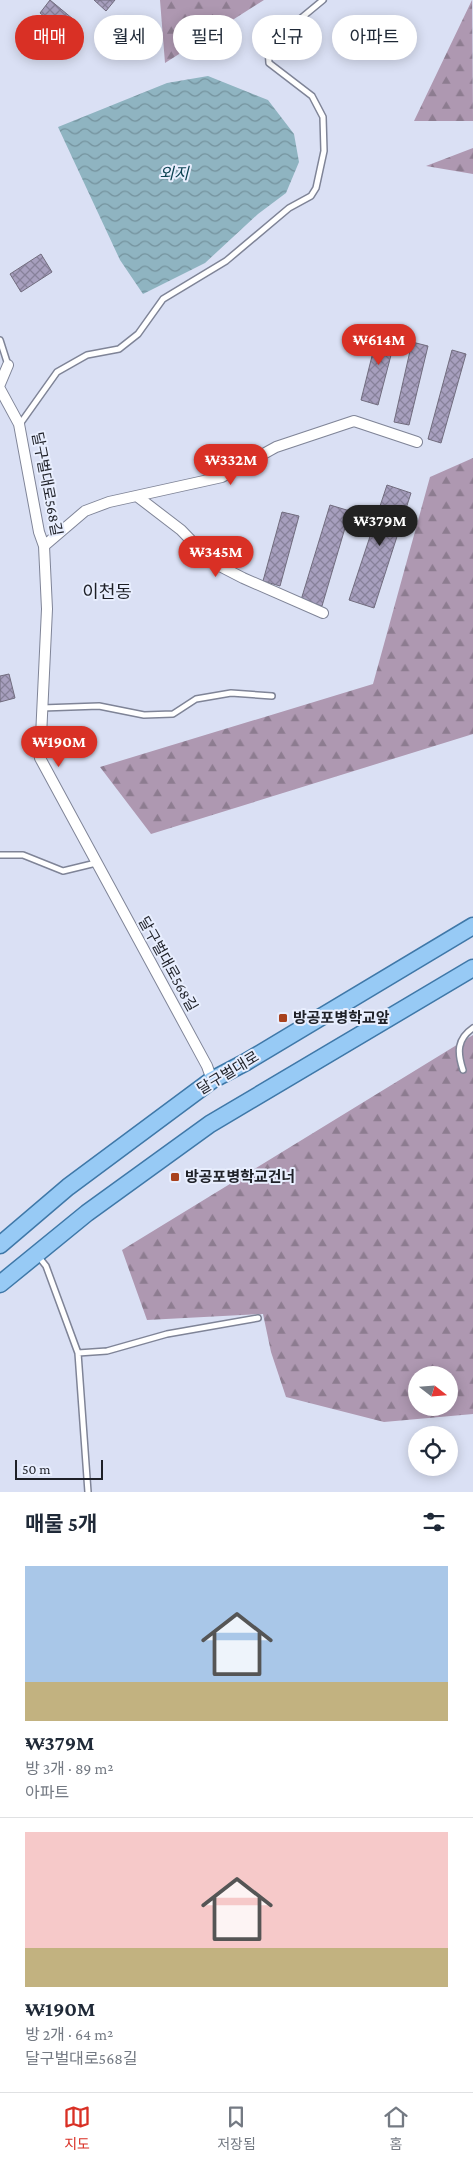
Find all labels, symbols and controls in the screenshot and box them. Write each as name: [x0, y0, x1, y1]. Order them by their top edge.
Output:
chip: 매매: [15, 15, 84, 60]
chip: 월세: [94, 15, 163, 60]
chip: 필터: [173, 15, 242, 60]
chip: 신규: [252, 15, 322, 60]
chip: 아파트: [332, 15, 417, 60]
water label: 외지: [159, 165, 190, 182]
pin: ₩614M: [344, 324, 414, 366]
text: ₩614M: [353, 331, 405, 348]
street label: 달구벌대로568길: [29, 431, 65, 537]
pin: ₩332M: [196, 444, 266, 486]
text: ₩332M: [205, 451, 257, 468]
pin: ₩379M: [345, 504, 415, 547]
text: ₩379M: [354, 512, 406, 529]
pin: ₩345M: [181, 536, 251, 578]
text: ₩345M: [190, 543, 243, 560]
district label: 이천동: [82, 582, 132, 602]
pin: ₩190M: [24, 726, 94, 768]
text: ₩190M: [32, 733, 86, 750]
street label: 달구벌대로568길: [135, 914, 201, 1014]
place label: 방공포병학교앞: [293, 1009, 390, 1026]
marker: 방공포병학교앞: [277, 1012, 289, 1024]
street label: 달구벌대로: [194, 1048, 262, 1098]
place label: 방공포병학교건너: [185, 1168, 295, 1185]
marker: 방공포병학교건너: [169, 1171, 181, 1183]
north arrow: [408, 1366, 458, 1416]
map controls: [408, 1366, 458, 1476]
button: locate: [408, 1426, 458, 1476]
scale bar: [15, 1457, 102, 1480]
text: 50 m: [22, 1461, 50, 1477]
icon: filters: [420, 1508, 448, 1536]
text: 매물 5개: [25, 1512, 97, 1536]
icon: home: [192, 1599, 282, 1689]
text: ₩379M: [25, 1731, 94, 1755]
text: 방 3개 · 89 m²: [25, 1760, 114, 1777]
text: 아파트: [25, 1784, 69, 1801]
icon: home: [192, 1864, 282, 1954]
text: ₩190M: [25, 1997, 95, 2021]
text: 방 2개 · 64 m²: [25, 2026, 113, 2043]
text: 달구벌대로568길: [25, 2050, 138, 2067]
tab: 지도: [63, 2103, 91, 2153]
tab: 저장됨: [217, 2103, 256, 2153]
tab: 홈: [382, 2103, 410, 2153]

